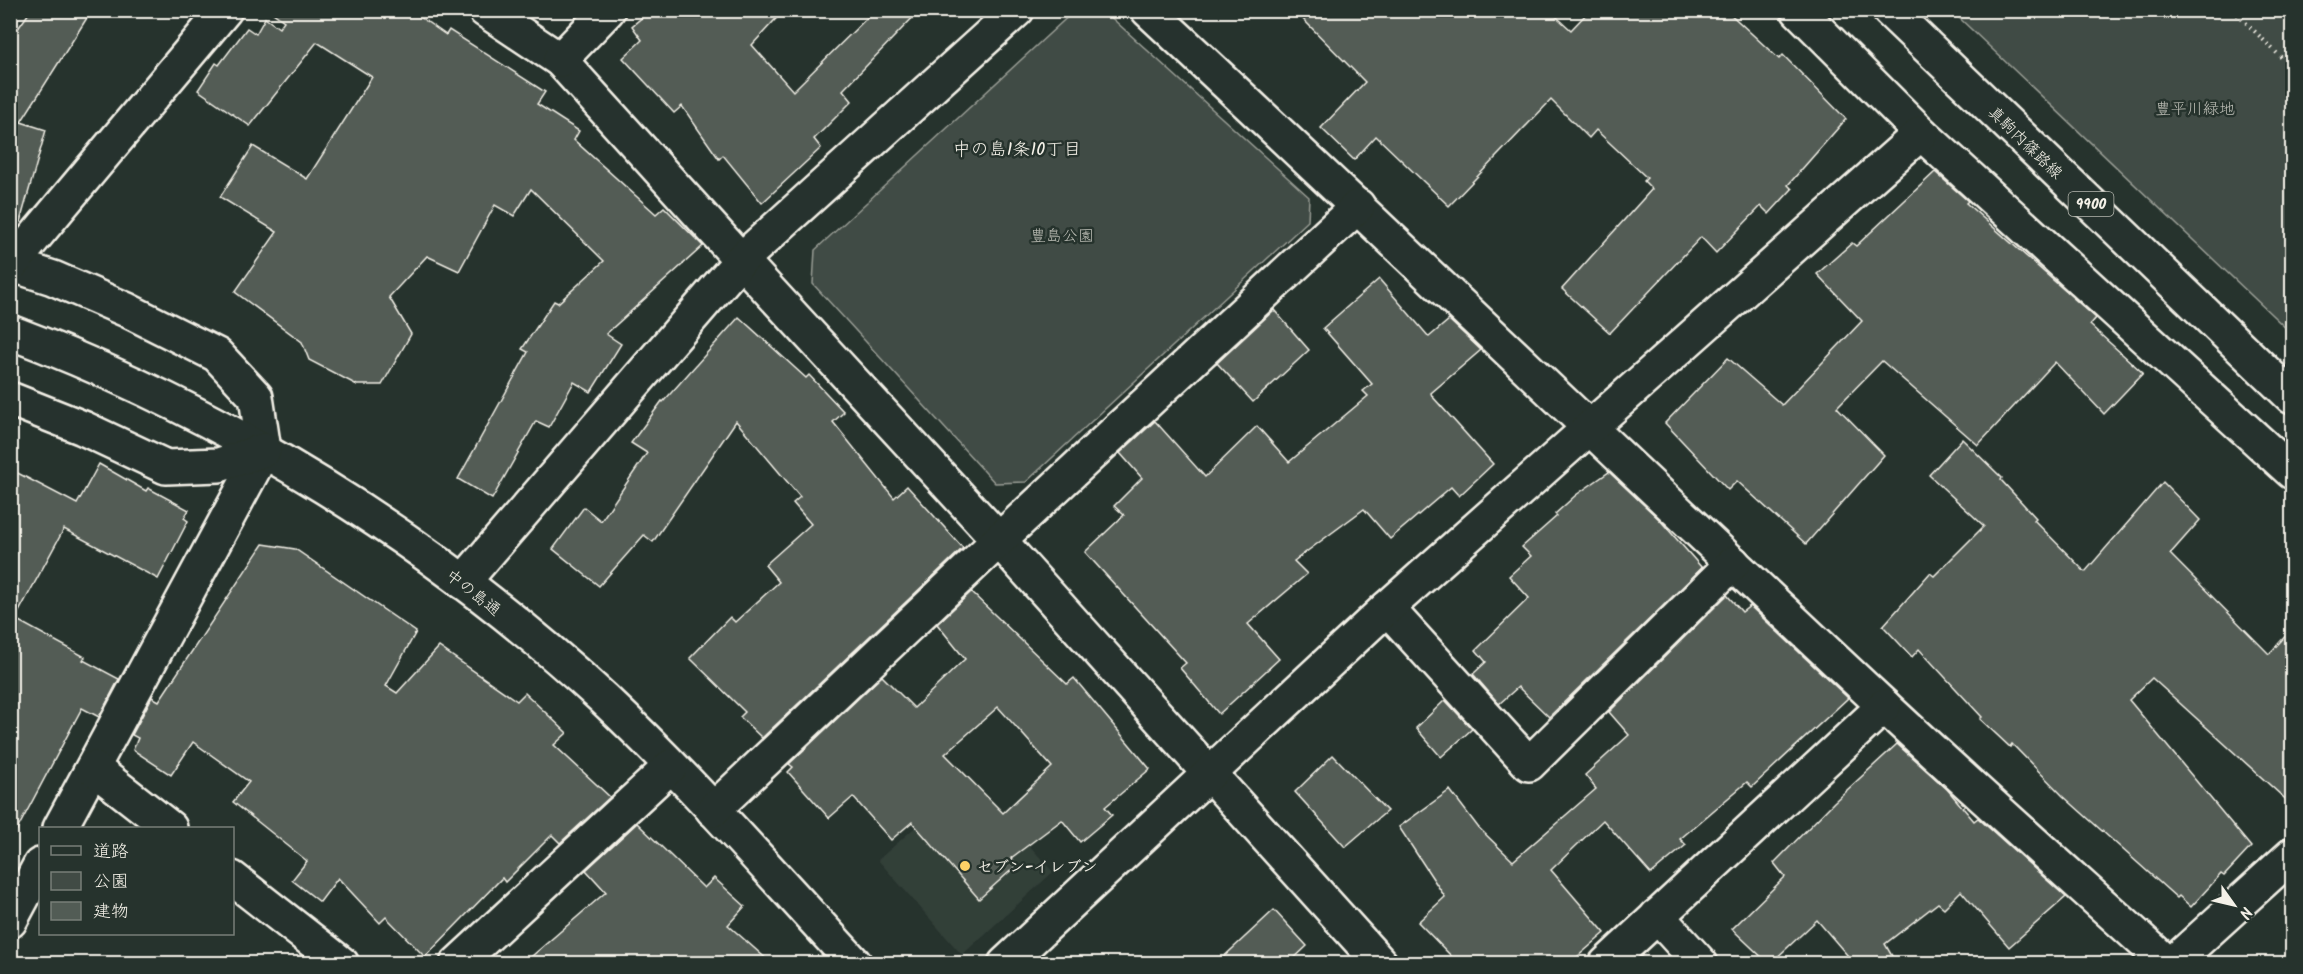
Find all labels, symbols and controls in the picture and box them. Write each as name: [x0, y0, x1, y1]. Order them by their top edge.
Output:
park label: 豊平川緑地: [2155, 97, 2235, 122]
street label: 真駒内篠路線: [1982, 101, 2068, 185]
district label: 中の島1条10丁目: [953, 136, 1081, 165]
road number: 9900: [2068, 192, 2114, 216]
park label: 豊島公園: [1030, 224, 1094, 249]
street label: 中の島通: [440, 564, 506, 623]
legend: [39, 827, 234, 935]
text: 道路: [93, 838, 129, 867]
place label: セブン-イレブン: [977, 855, 1098, 880]
marker: セブン-イレブン: [958, 859, 972, 873]
text: 公園: [93, 868, 129, 897]
north arrow: [2204, 875, 2264, 935]
text: 建物: [93, 898, 129, 927]
text: N: [2232, 901, 2258, 924]

